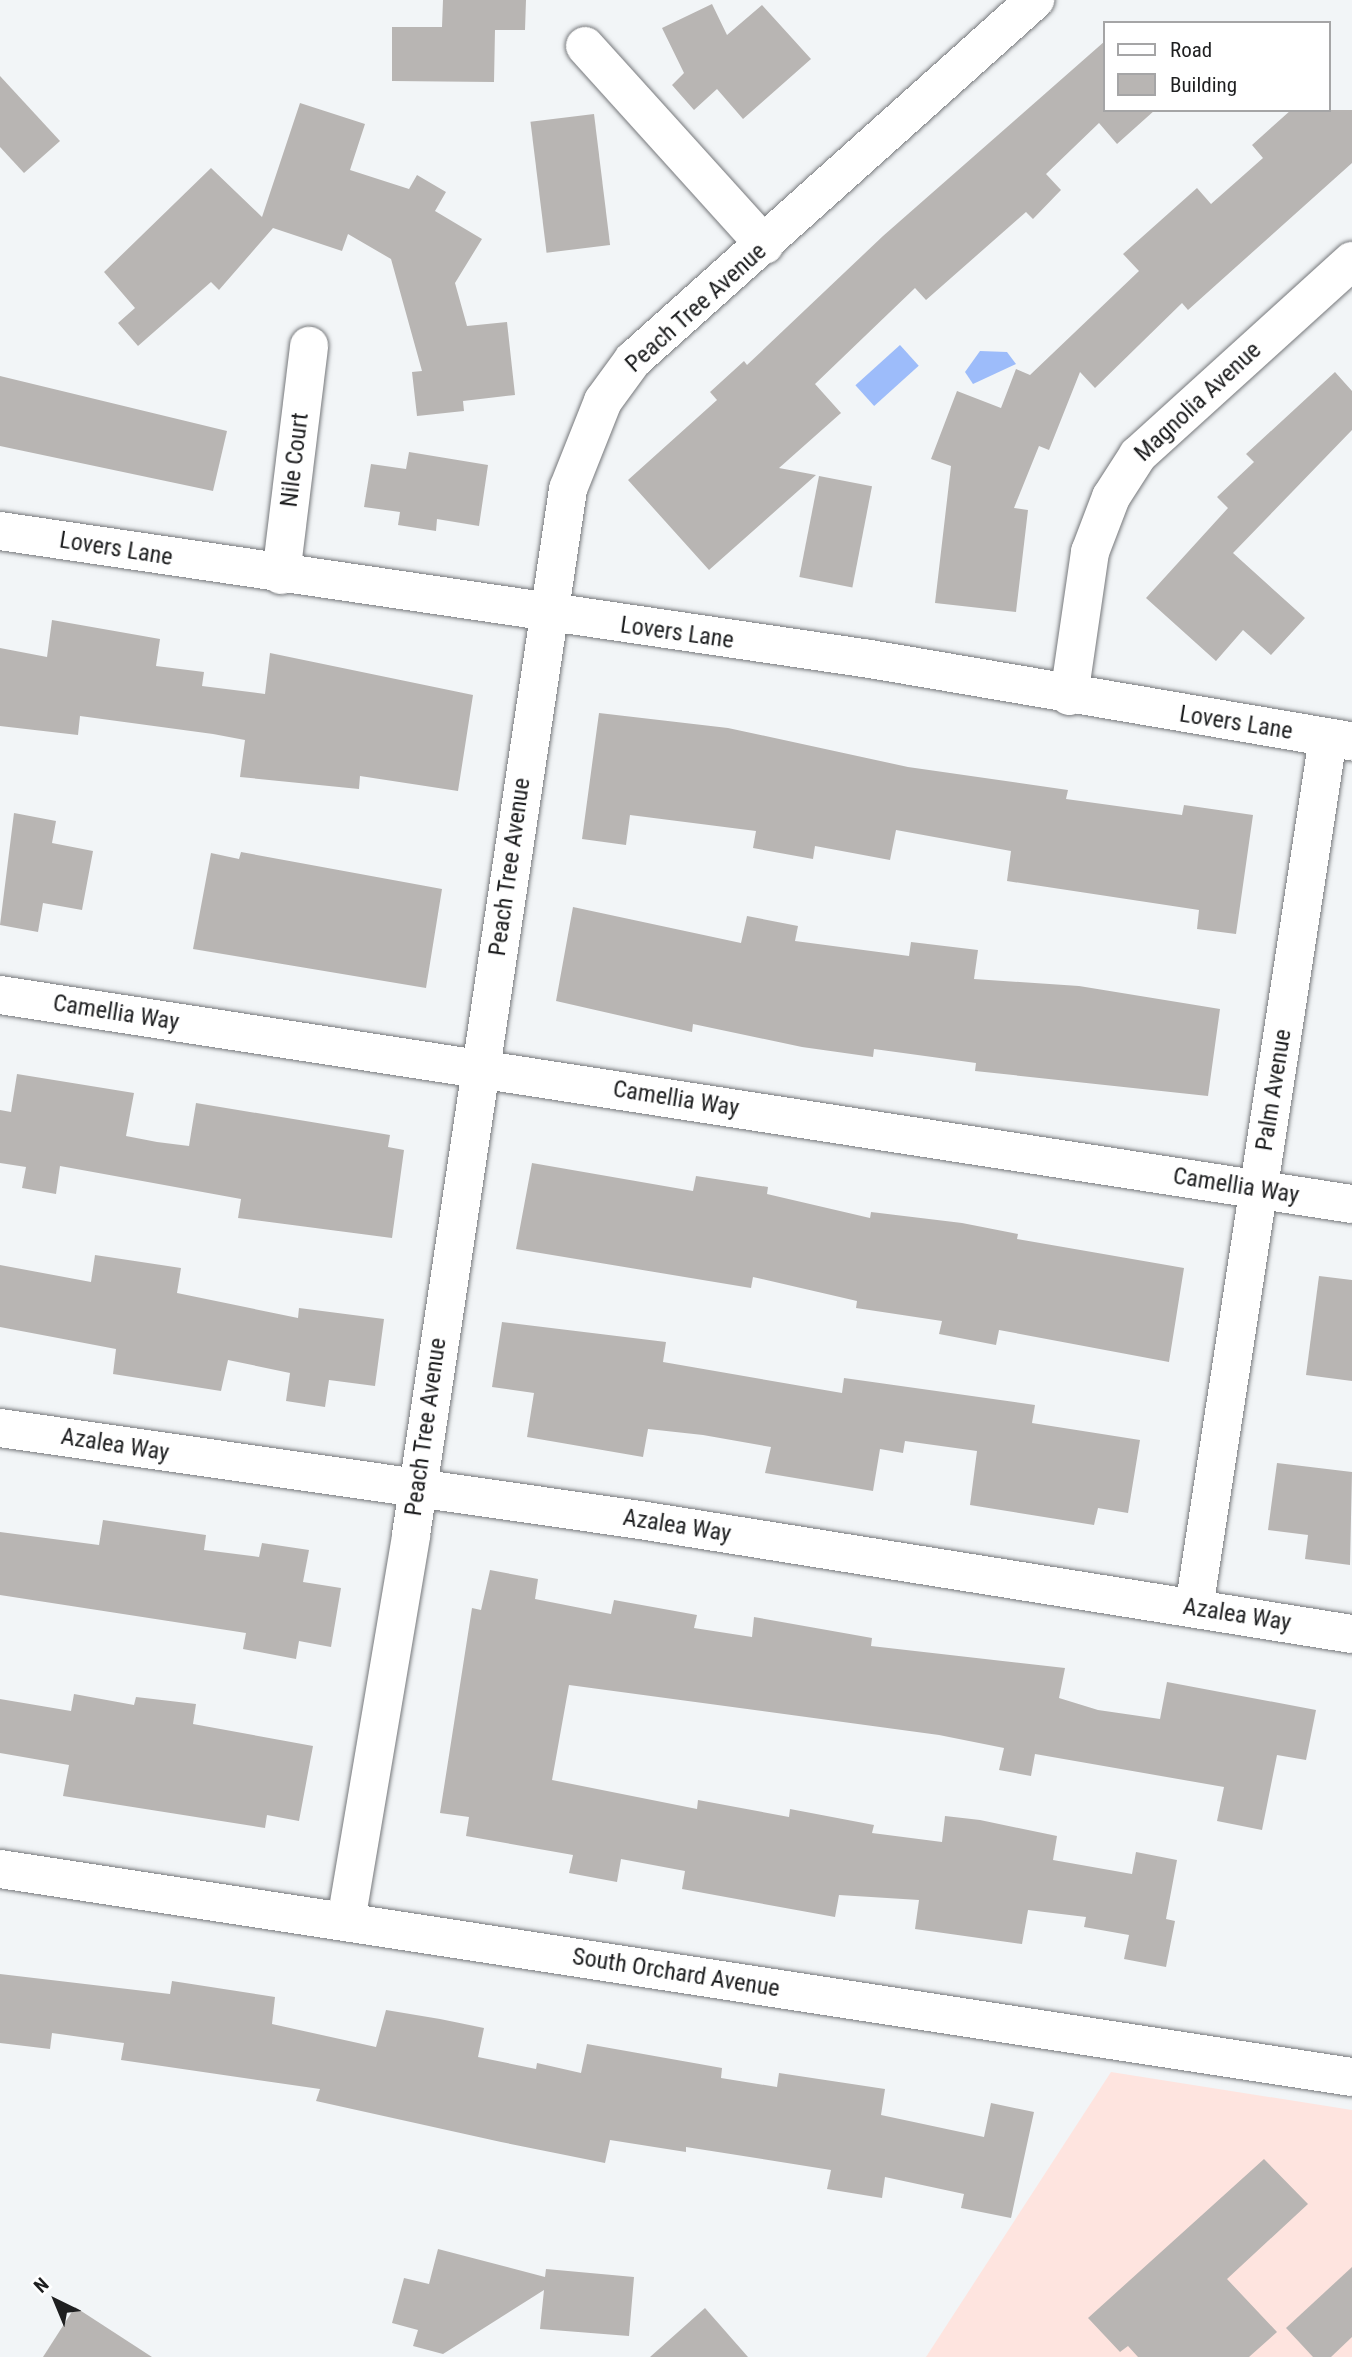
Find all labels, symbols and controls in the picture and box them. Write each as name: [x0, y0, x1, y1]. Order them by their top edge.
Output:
legend: [1104, 21, 1331, 112]
text: Road: [1170, 38, 1212, 62]
text: Building: [1170, 73, 1237, 97]
street label: Peach Tree Avenue: [620, 237, 772, 379]
street label: Magnolia Avenue: [1129, 336, 1267, 468]
street label: Nile Court: [275, 411, 315, 509]
street label: Lovers Lane: [57, 526, 175, 572]
street label: Lovers Lane: [618, 611, 736, 655]
street label: Lovers Lane: [1177, 700, 1295, 746]
street label: Peach Tree Avenue: [483, 776, 537, 958]
street label: Camellia Way: [51, 989, 181, 1037]
street label: Palm Avenue: [1250, 1027, 1298, 1153]
street label: Camellia Way: [611, 1075, 741, 1123]
street label: Camellia Way: [1171, 1162, 1301, 1210]
street label: Peach Tree Avenue: [399, 1336, 453, 1518]
street label: Azalea Way: [59, 1422, 171, 1468]
street label: Azalea Way: [621, 1503, 733, 1549]
street label: Azalea Way: [1181, 1592, 1293, 1638]
street label: South Orchard Avenue: [570, 1942, 782, 2004]
north arrow: [21, 2266, 91, 2336]
text: N: [29, 2273, 53, 2298]

